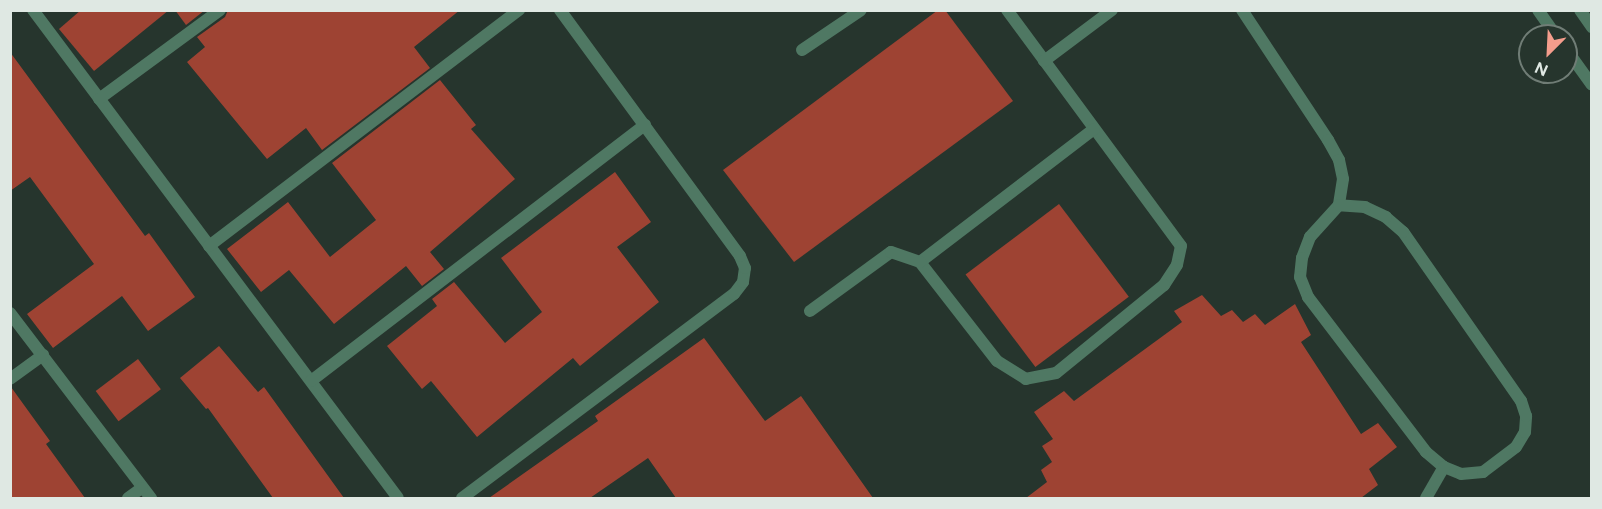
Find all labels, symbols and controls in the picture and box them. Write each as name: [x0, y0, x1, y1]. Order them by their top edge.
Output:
north arrow: [1518, 24, 1578, 84]
text: N: [1532, 58, 1551, 80]

